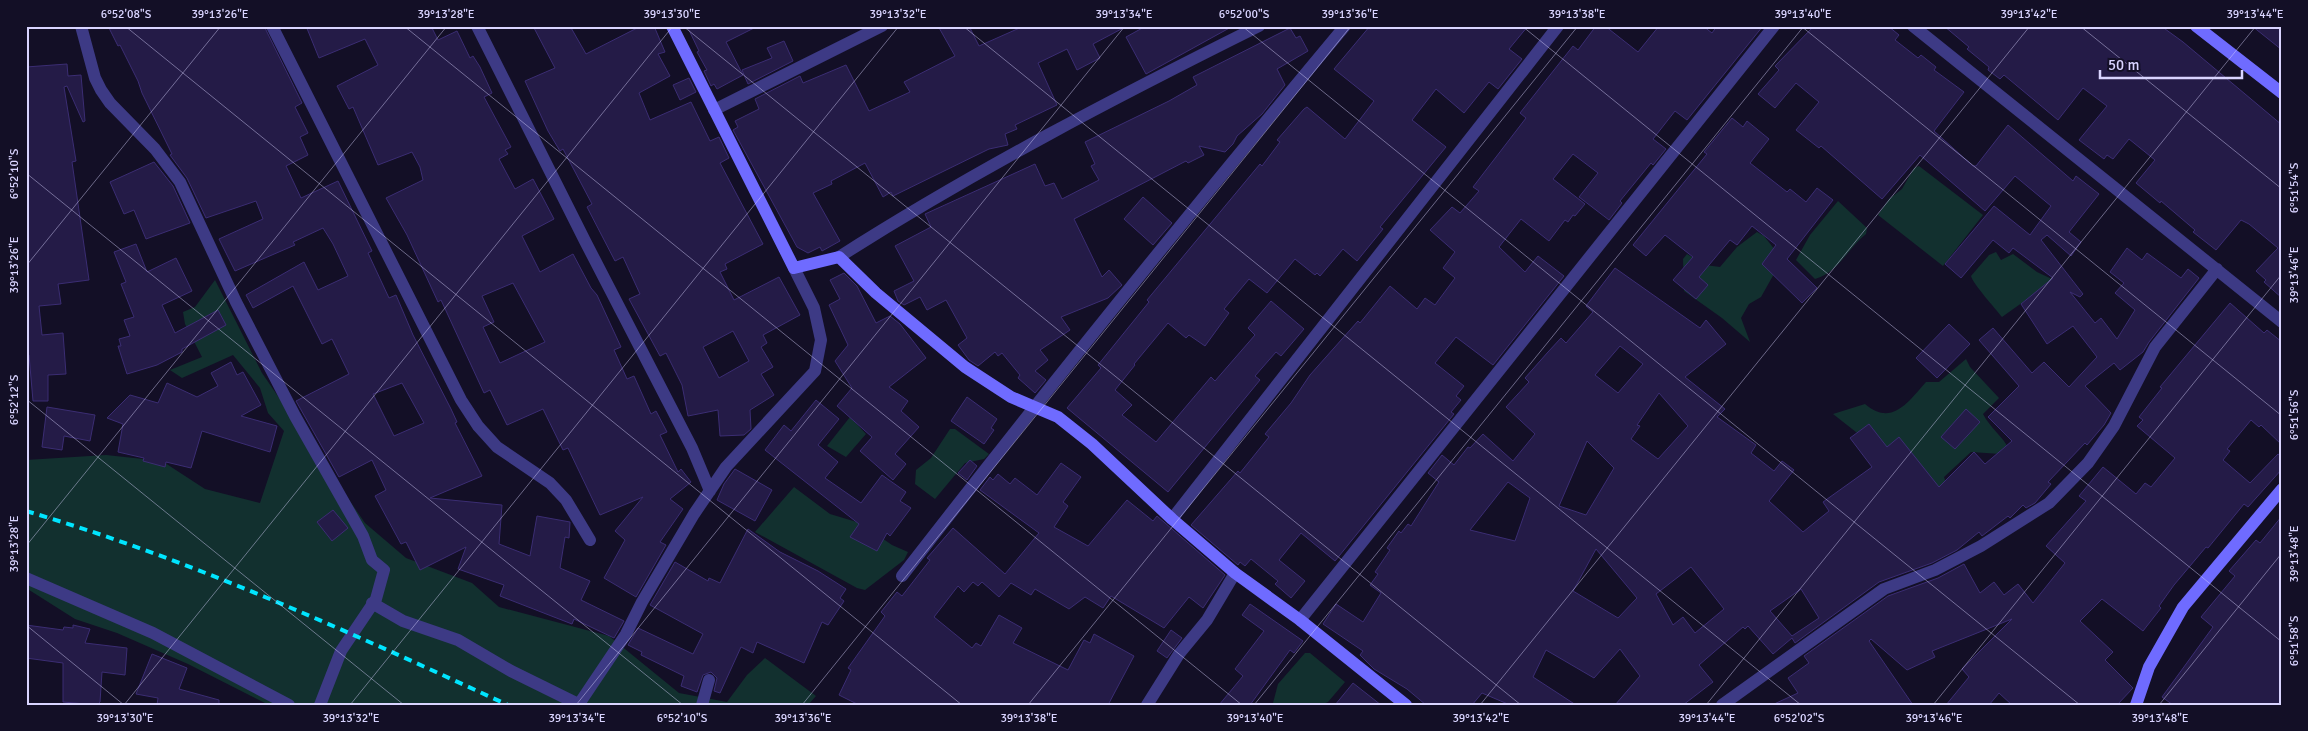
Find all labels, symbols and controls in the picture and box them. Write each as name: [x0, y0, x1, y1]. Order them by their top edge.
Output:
text: 6°52'08"S: [101, 7, 152, 22]
text: 39°13'26"E: [191, 7, 249, 22]
text: 39°13'28"E: [417, 7, 475, 22]
text: 39°13'30"E: [643, 7, 701, 22]
text: 39°13'32"E: [869, 7, 927, 22]
text: 39°13'34"E: [1095, 7, 1153, 22]
text: 6°52'00"S: [1219, 7, 1270, 22]
text: 39°13'36"E: [1321, 7, 1379, 22]
text: 39°13'38"E: [1548, 7, 1606, 22]
text: 39°13'40"E: [1774, 7, 1832, 22]
text: 39°13'42"E: [2000, 7, 2058, 22]
text: 39°13'44"E: [2226, 7, 2284, 22]
scale bar: [2100, 48, 2243, 80]
text: 50 m: [2108, 56, 2139, 74]
text: 6°52'10"S: [7, 148, 22, 199]
text: 6°51'54"S: [2287, 162, 2302, 213]
text: 39°13'26"E: [7, 236, 22, 294]
text: 39°13'46"E: [2287, 246, 2302, 304]
text: 6°52'12"S: [7, 374, 22, 425]
text: 6°51'56"S: [2287, 389, 2302, 440]
text: 39°13'28"E: [7, 515, 22, 573]
text: 39°13'48"E: [2287, 525, 2302, 583]
text: 6°51'58"S: [2287, 615, 2302, 666]
text: 39°13'30"E: [96, 711, 154, 726]
text: 39°13'32"E: [322, 711, 380, 726]
text: 39°13'34"E: [548, 711, 606, 726]
text: 6°52'10"S: [657, 711, 708, 726]
text: 39°13'36"E: [774, 711, 832, 726]
text: 39°13'38"E: [1000, 711, 1058, 726]
text: 39°13'40"E: [1226, 711, 1284, 726]
text: 39°13'42"E: [1452, 711, 1510, 726]
text: 39°13'44"E: [1678, 711, 1736, 726]
text: 6°52'02"S: [1774, 711, 1825, 726]
text: 39°13'46"E: [1905, 711, 1963, 726]
text: 39°13'48"E: [2131, 711, 2189, 726]

